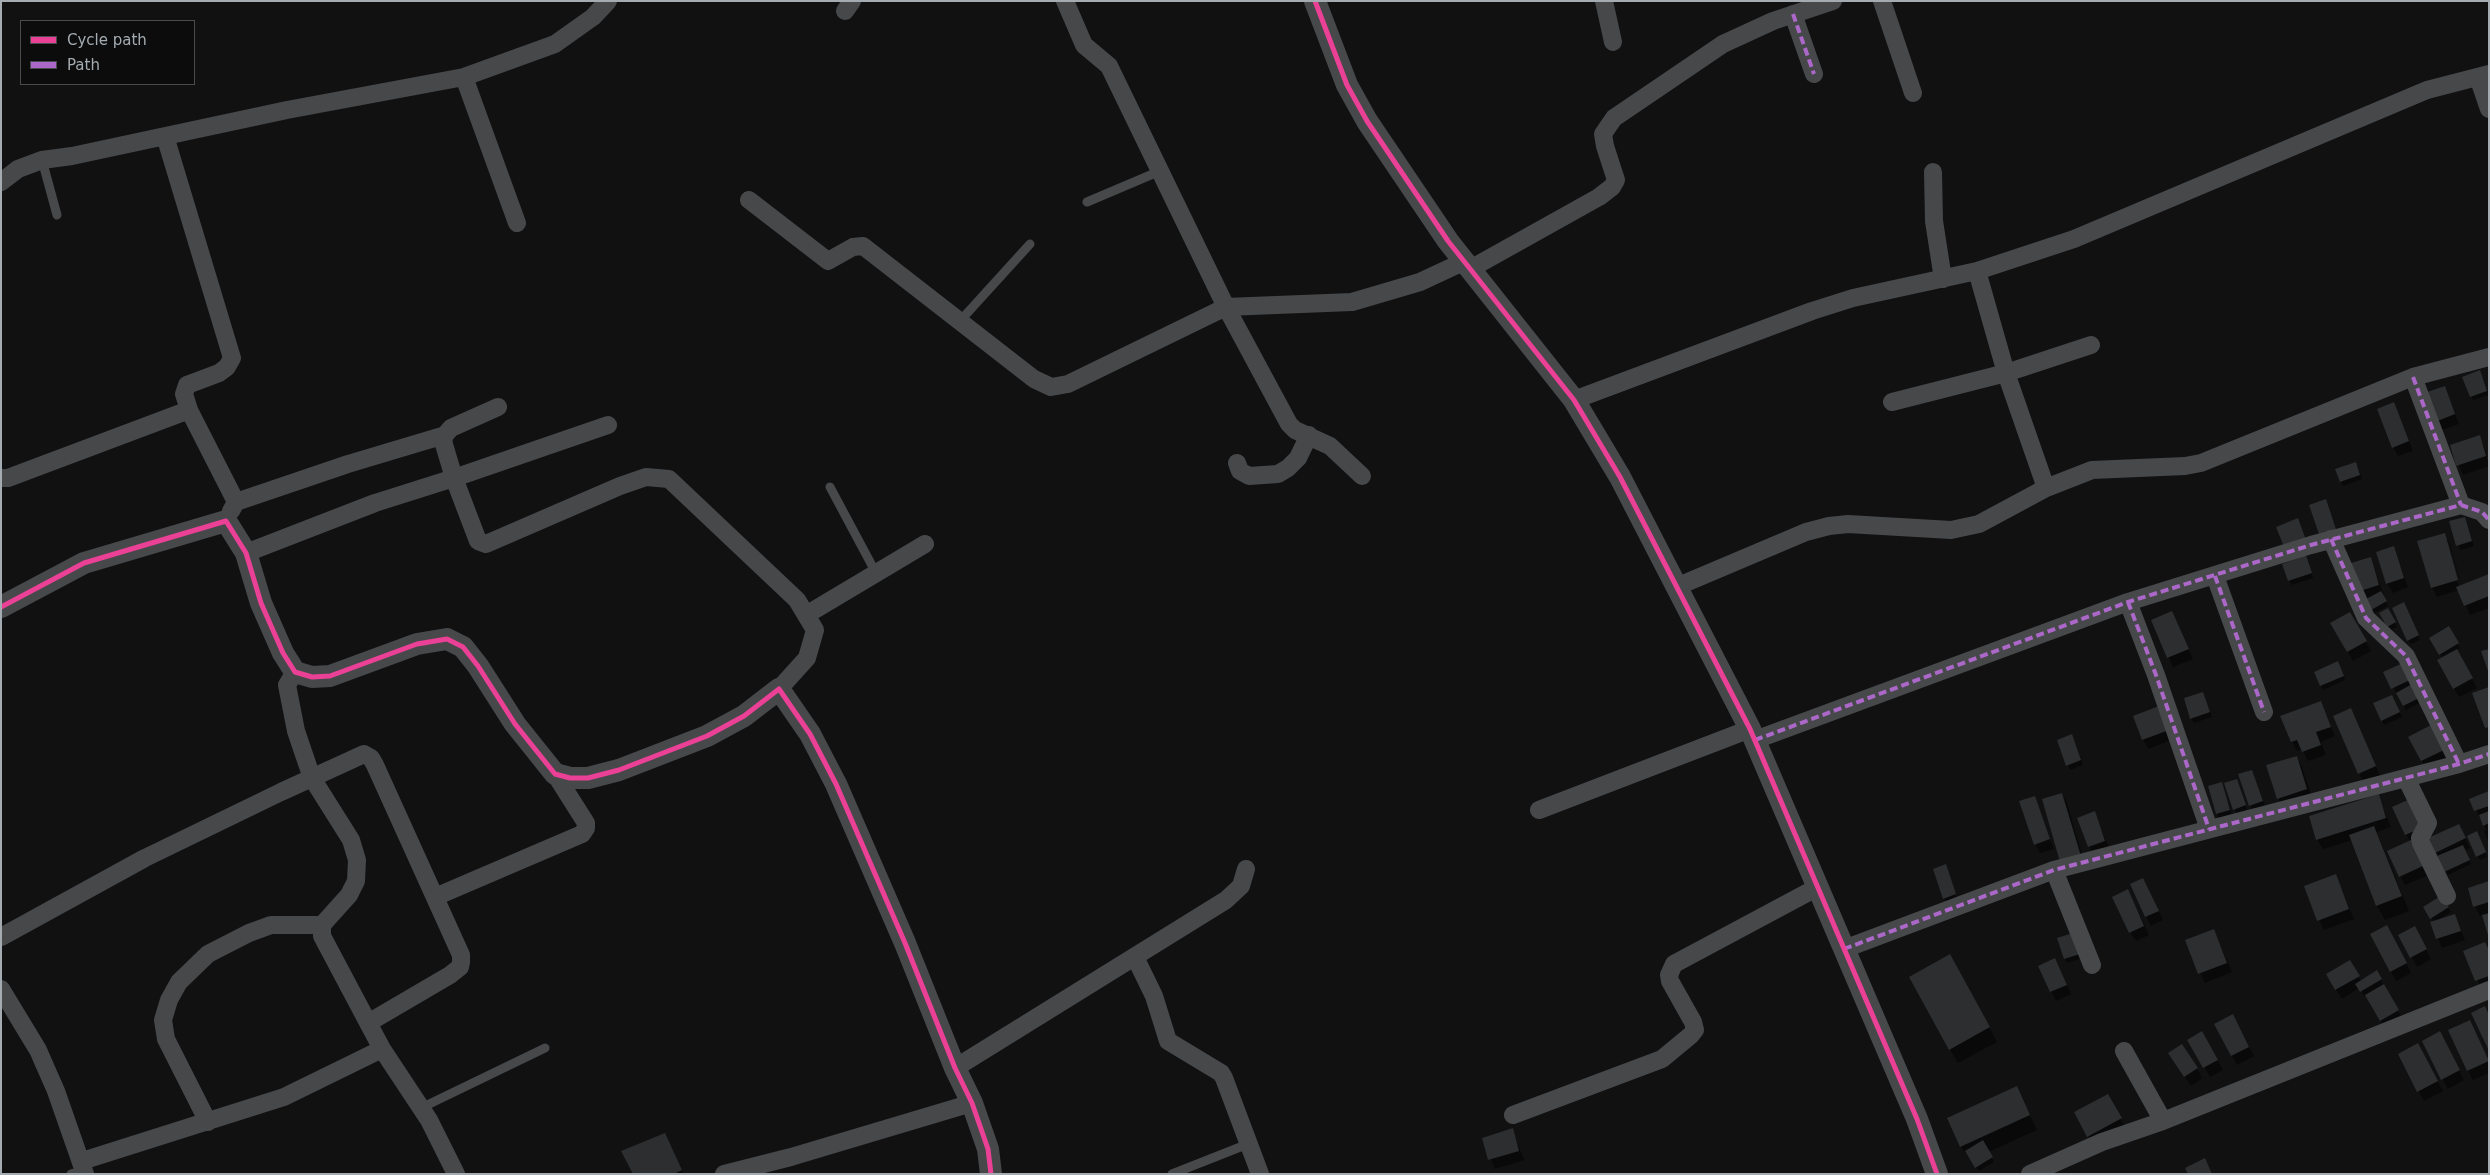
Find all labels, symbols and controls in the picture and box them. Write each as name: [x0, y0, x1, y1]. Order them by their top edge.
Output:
legend: [20, 20, 195, 85]
text: Cycle path: [67, 31, 147, 49]
text: Path: [67, 56, 100, 74]

